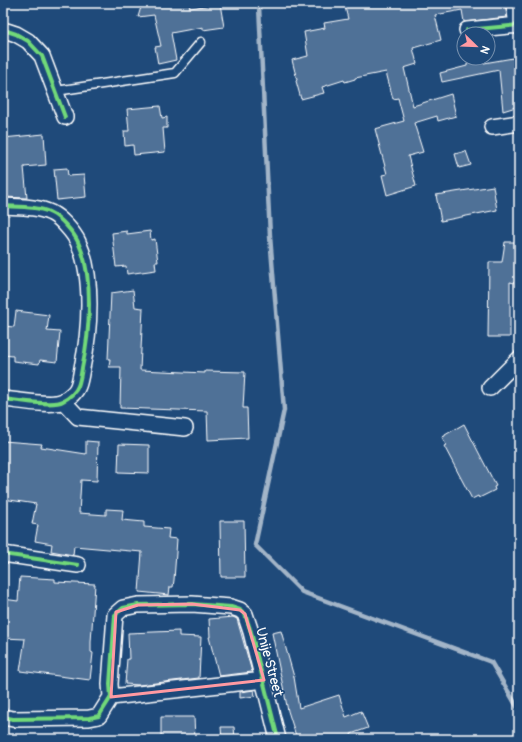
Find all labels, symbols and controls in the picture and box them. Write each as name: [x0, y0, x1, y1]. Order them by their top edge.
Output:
north arrow: [456, 26, 496, 66]
text: N: [477, 44, 492, 56]
street label: Unije Street: [252, 626, 287, 699]

